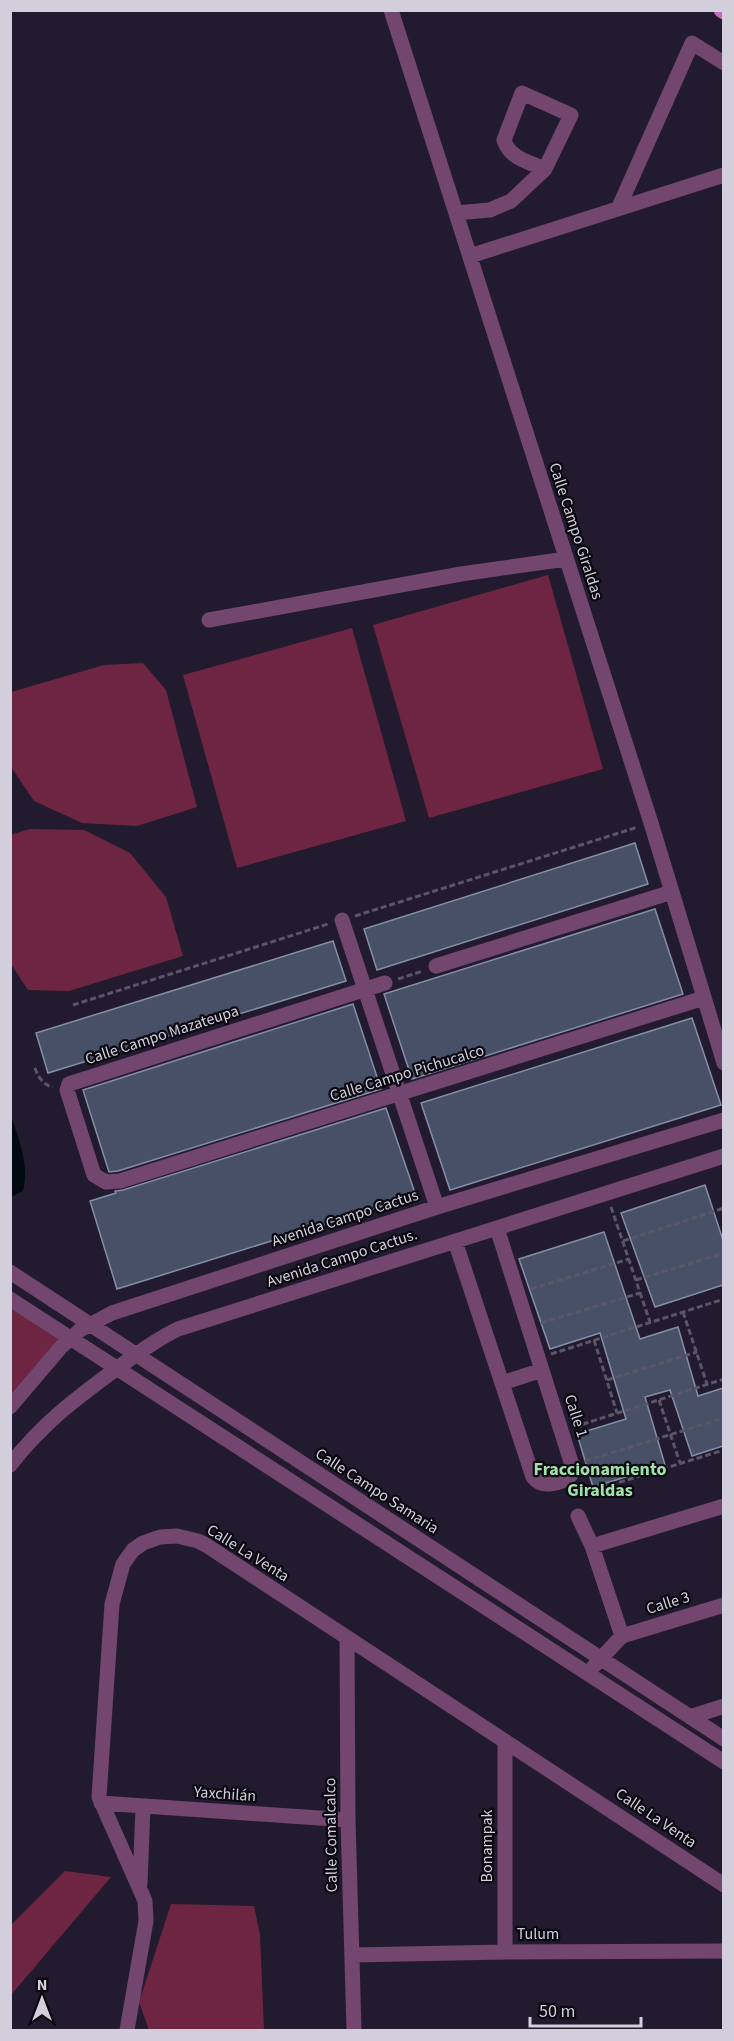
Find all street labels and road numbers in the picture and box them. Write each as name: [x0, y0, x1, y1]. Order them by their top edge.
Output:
street label: Calle Campo Giraldas: [544, 460, 609, 602]
street label: Calle Campo Mazateupa: [82, 1000, 242, 1070]
street label: Calle Campo Pichucalco: [327, 1039, 487, 1107]
street label: Avenida Campo Cactus: [269, 1184, 421, 1252]
street label: Avenida Campo Cactus.: [264, 1223, 420, 1293]
street label: Calle 1: [559, 1391, 593, 1441]
street label: Calle Campo Samaria: [311, 1443, 443, 1539]
street label: Calle La Venta: [203, 1519, 293, 1587]
street label: Calle 3: [644, 1586, 693, 1620]
street label: Calle Comalcalco: [319, 1778, 343, 1892]
street label: Yaxchilán: [192, 1781, 257, 1807]
street label: Calle La Venta: [611, 1783, 701, 1853]
street label: Bonampak: [476, 1810, 498, 1882]
street label: Tulum: [517, 1923, 559, 1945]

